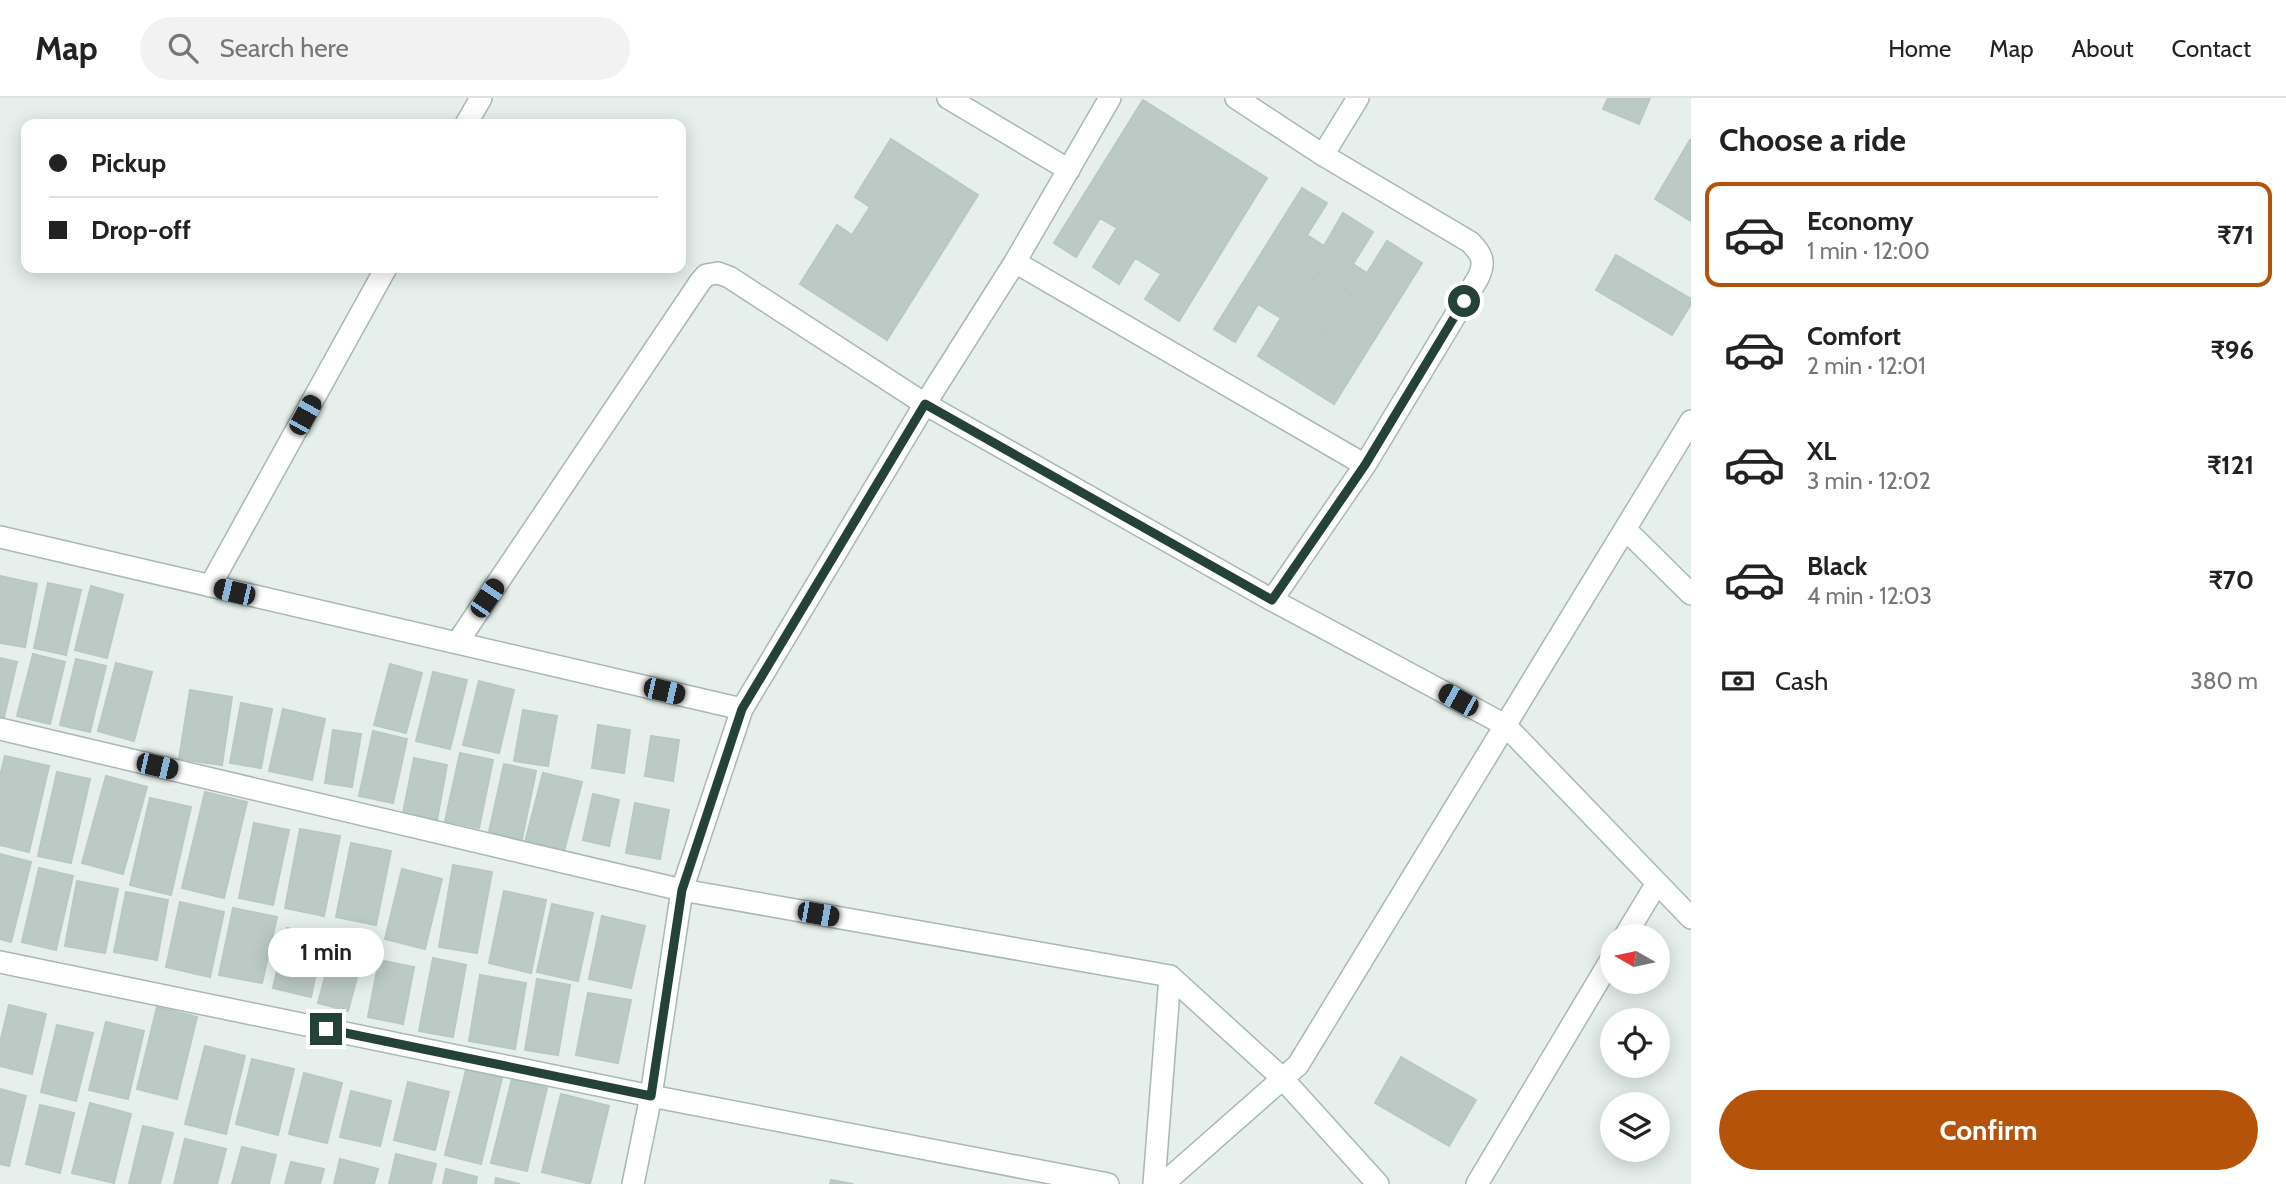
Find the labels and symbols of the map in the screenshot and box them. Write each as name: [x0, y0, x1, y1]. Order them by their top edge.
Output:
route start: [1448, 285, 1480, 317]
car: [286, 392, 325, 438]
car: [467, 575, 508, 621]
car: [212, 577, 257, 607]
car: [642, 676, 687, 706]
car: [1435, 681, 1482, 719]
car: [135, 751, 180, 781]
car: [796, 900, 841, 928]
north arrow: [1600, 924, 1670, 994]
callout: 1 min: [268, 928, 384, 976]
route end: [310, 1013, 342, 1045]

